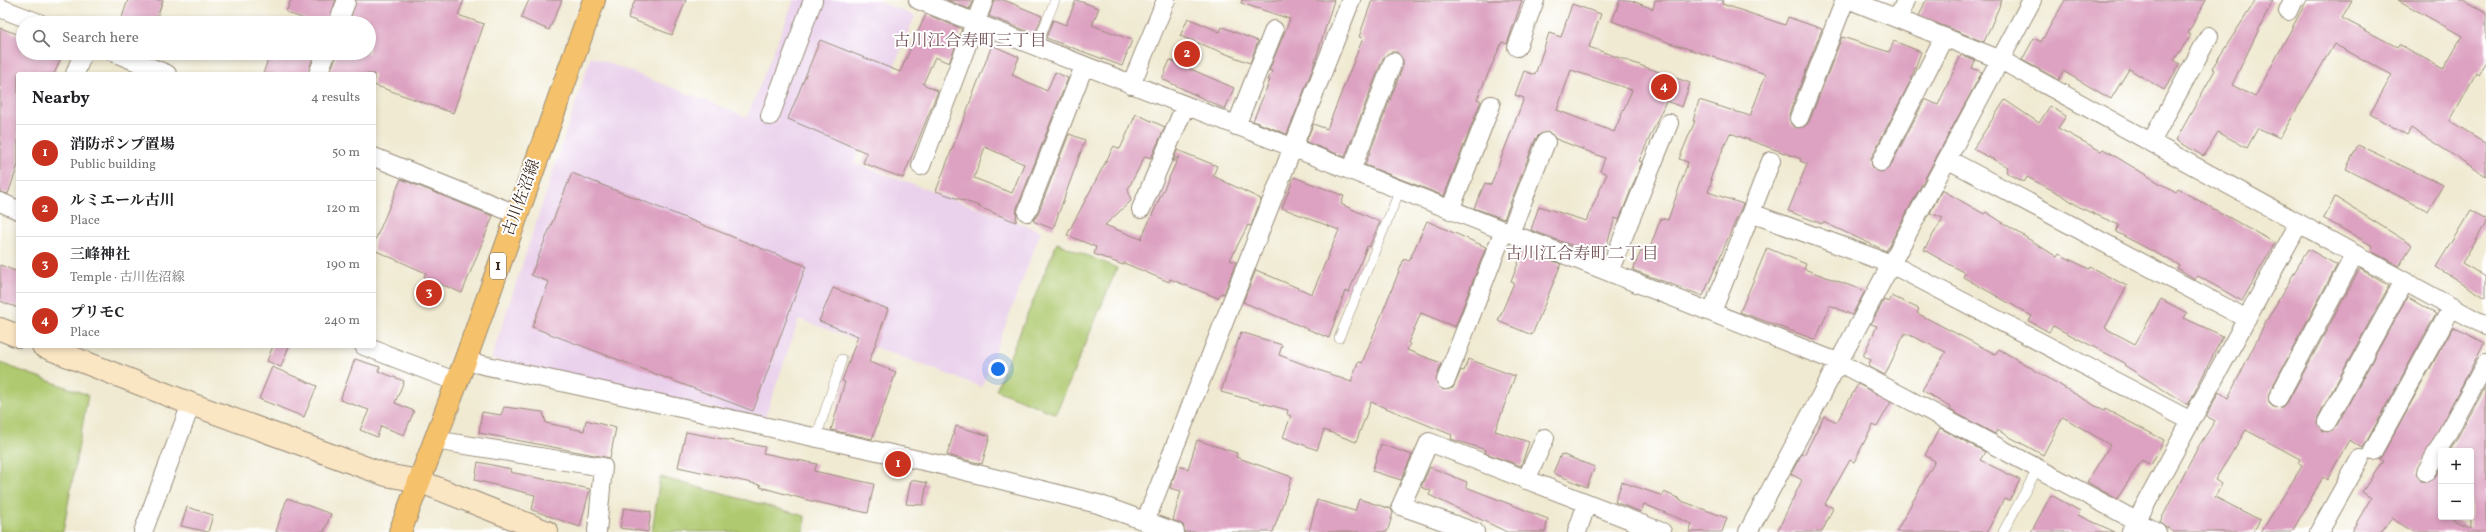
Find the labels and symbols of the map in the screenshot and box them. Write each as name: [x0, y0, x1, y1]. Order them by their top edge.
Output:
district label: 古川江合寿町三丁目: [894, 30, 1047, 53]
pin: 2: [1174, 39, 1200, 69]
pin: 4: [1651, 72, 1677, 102]
street label: 古川佐沼線: [498, 157, 546, 239]
district label: 古川江合寿町二丁目: [1506, 243, 1659, 266]
road number: 1: [490, 253, 506, 279]
pin: 3: [416, 278, 442, 308]
your location: [988, 359, 1008, 379]
pin: 1: [885, 449, 911, 479]

